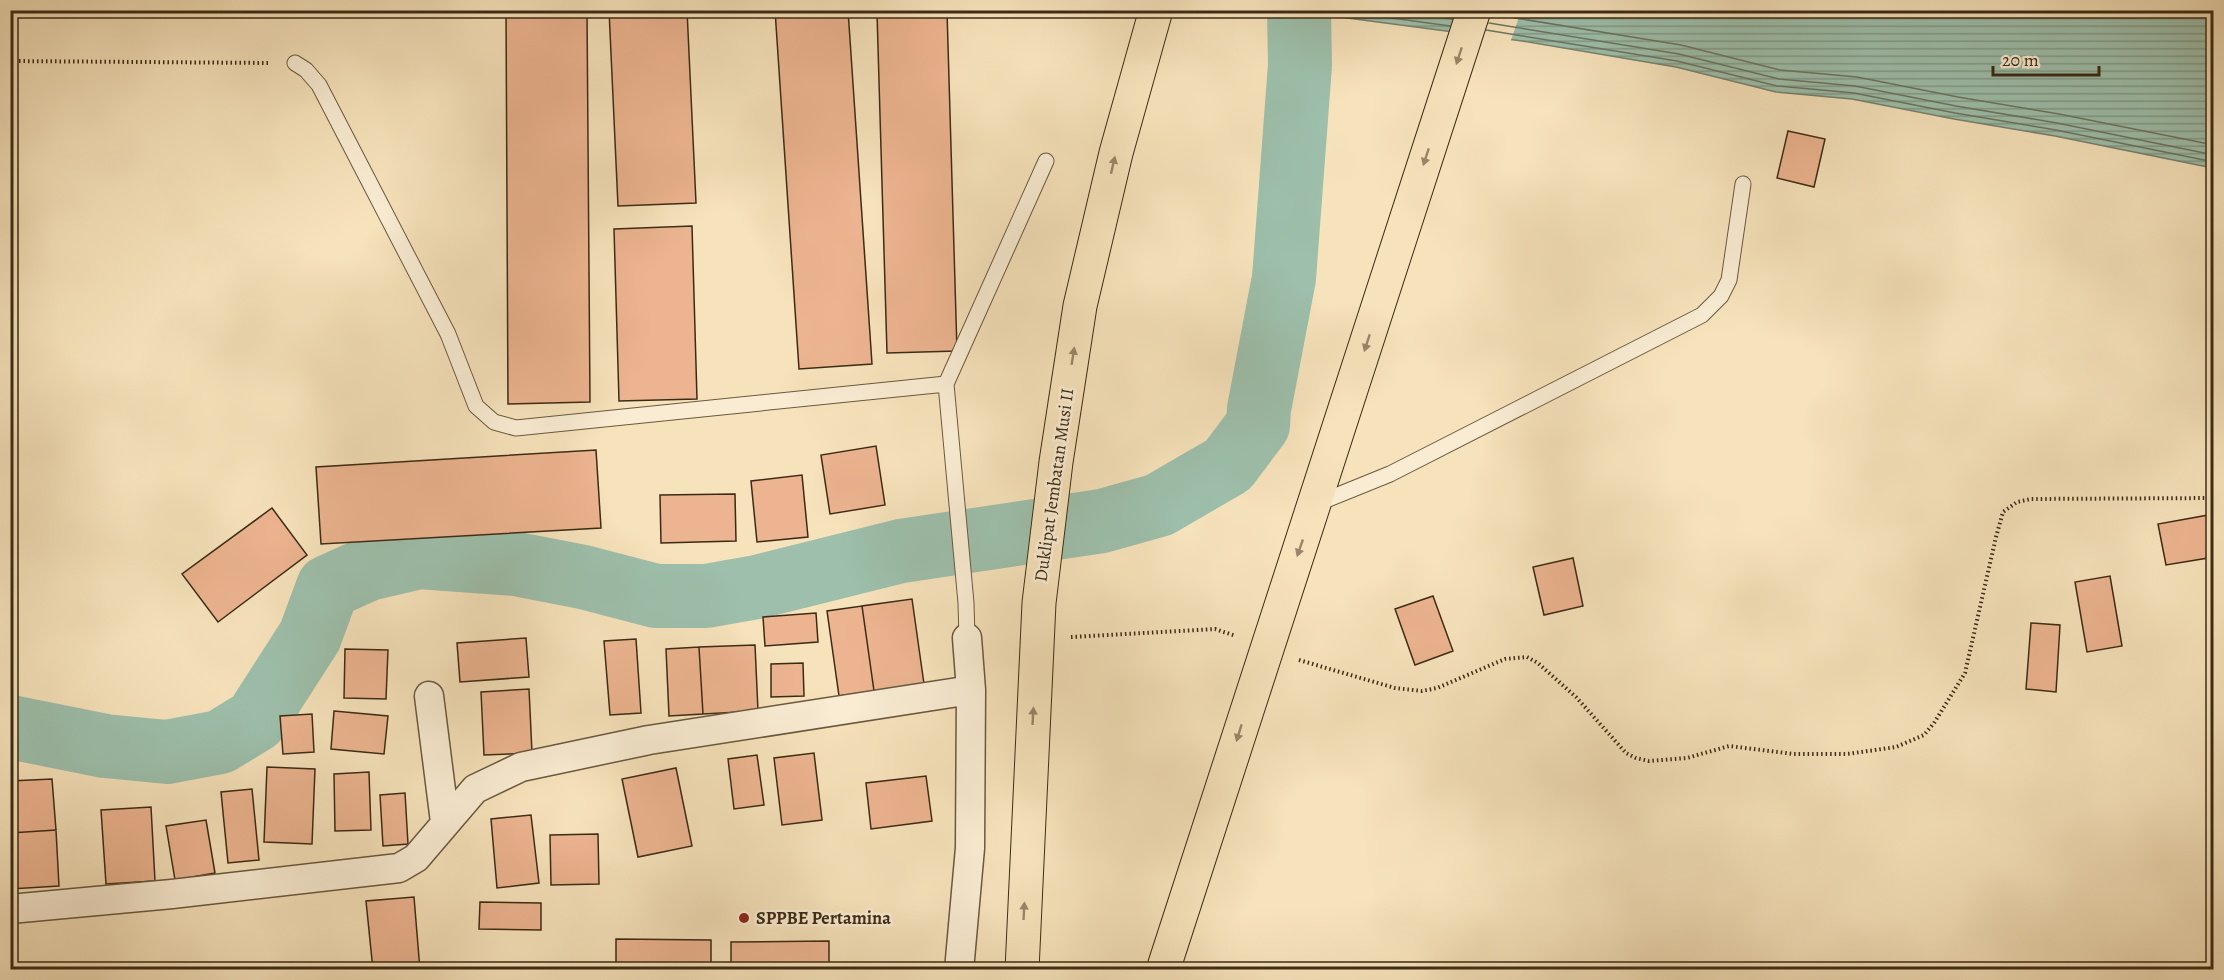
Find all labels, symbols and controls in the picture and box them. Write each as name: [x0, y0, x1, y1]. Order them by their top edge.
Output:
scale bar: [1993, 39, 2100, 77]
one-way arrow: [1454, 47, 1463, 65]
text: 20 m: [2002, 48, 2039, 72]
one-way arrow: [1421, 148, 1430, 166]
one-way arrow: [1109, 156, 1119, 174]
one-way arrow: [1362, 334, 1371, 352]
one-way arrow: [1068, 346, 1077, 365]
street label: Duklipat Jembatan Musi II: [1029, 387, 1079, 583]
one-way arrow: [1295, 539, 1305, 557]
one-way arrow: [1028, 707, 1037, 726]
one-way arrow: [1234, 724, 1243, 742]
one-way arrow: [1020, 902, 1029, 921]
place label: SPPBE Pertamina: [756, 906, 891, 930]
marker: SPPBE Pertamina: [737, 911, 751, 925]

